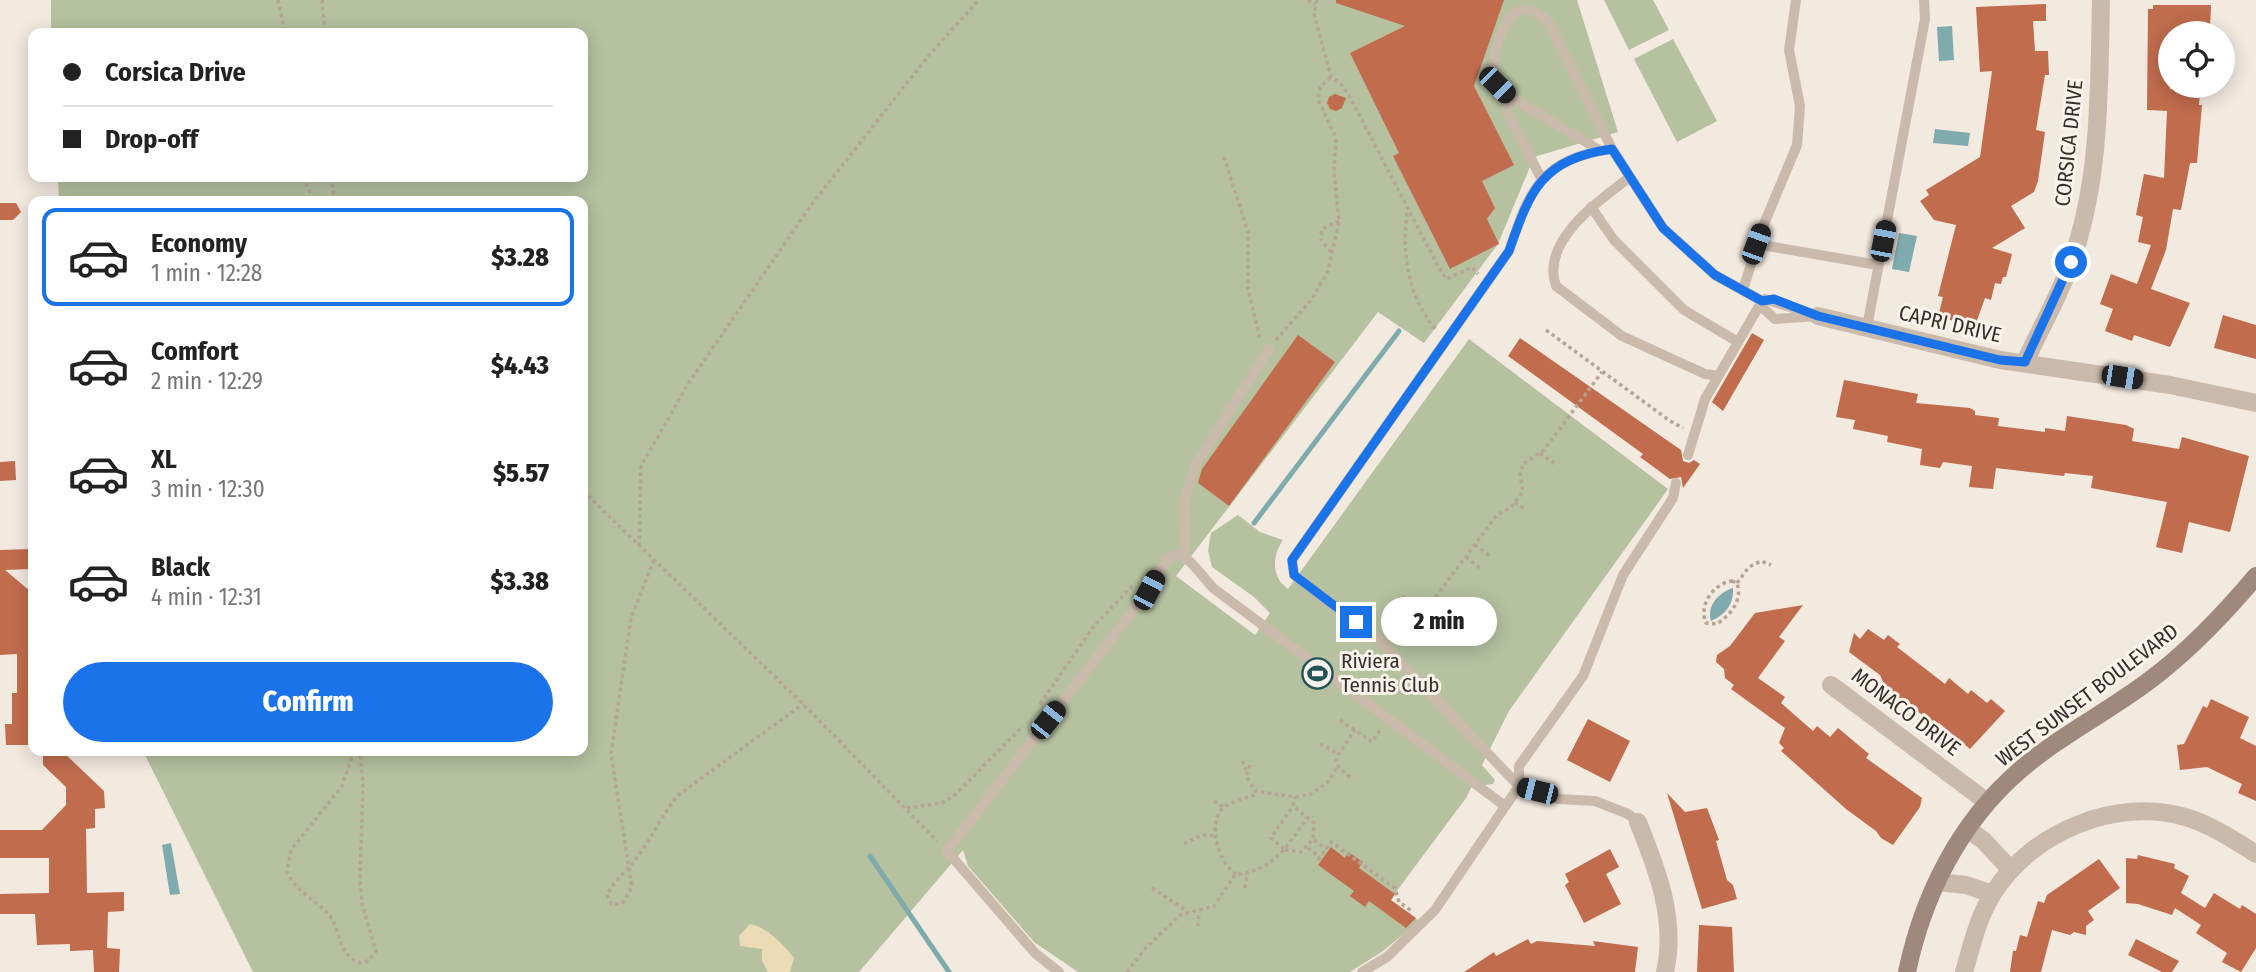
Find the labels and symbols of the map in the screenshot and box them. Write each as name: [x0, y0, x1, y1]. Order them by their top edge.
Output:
car: [1475, 63, 1520, 107]
street label: CORSICA DRIVE: [2049, 78, 2089, 208]
car: [1869, 218, 1898, 264]
car: [1739, 221, 1774, 267]
route start: [2055, 246, 2087, 278]
street label: CAPRI DRIVE: [1896, 300, 2004, 348]
car: [2100, 363, 2145, 391]
car: [1130, 567, 1169, 613]
callout: 2 min: [1380, 598, 1496, 646]
route end: [1340, 606, 1372, 638]
street label: WEST SUNSET BOULEVARD: [1991, 618, 2183, 772]
place label: Riviera Tennis Club: [1341, 648, 1439, 698]
sports icon: Riviera Tennis Club: [1301, 656, 1335, 690]
street label: MONACO DRIVE: [1846, 663, 1966, 761]
car: [1027, 697, 1070, 743]
car: [1515, 776, 1560, 806]

